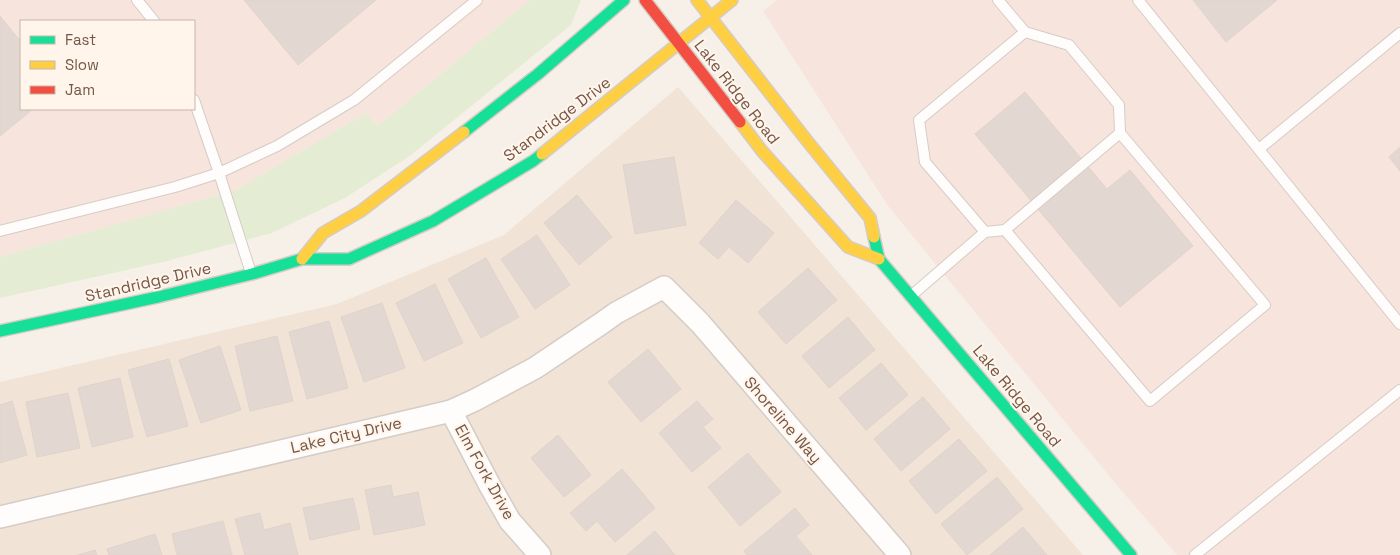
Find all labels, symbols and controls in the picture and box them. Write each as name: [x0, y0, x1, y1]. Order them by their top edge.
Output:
legend: [20, 20, 195, 110]
text: Fast: [65, 30, 96, 49]
street label: Lake Ridge Road: [690, 35, 784, 149]
text: Slow: [65, 55, 99, 74]
street label: Standridge Drive: [499, 72, 615, 166]
text: Jam: [65, 80, 95, 99]
street label: Standridge Drive: [83, 257, 213, 307]
street label: Lake Ridge Road: [968, 341, 1066, 451]
street label: Shoreline Way: [739, 372, 827, 468]
street label: Lake City Drive: [288, 412, 404, 458]
street label: Elm Fork Drive: [450, 420, 520, 524]

